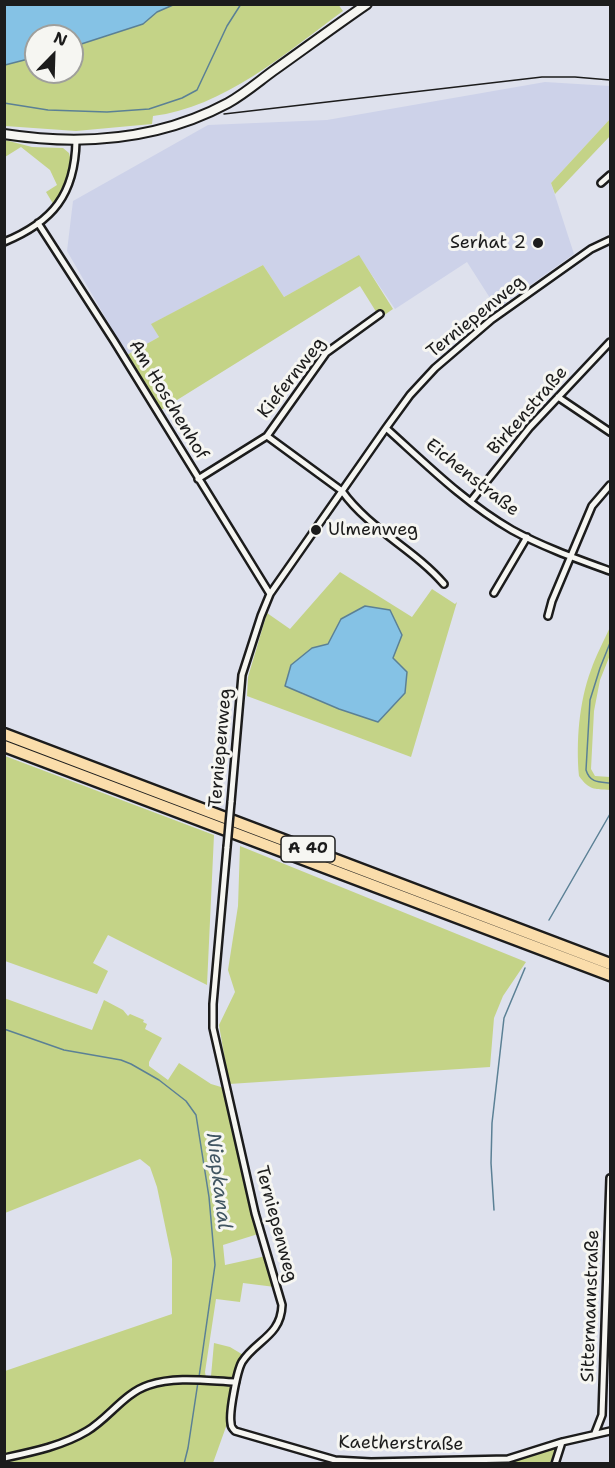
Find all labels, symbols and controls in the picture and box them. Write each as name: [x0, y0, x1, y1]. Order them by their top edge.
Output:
north arrow: [24, 24, 84, 84]
text: N: [51, 27, 70, 51]
place label: Serhat 2: [450, 232, 526, 254]
marker: Serhat 2: [531, 236, 545, 250]
street label: Terniepenweg: [423, 271, 529, 363]
street label: Kiefernweg: [254, 333, 330, 423]
street label: Am Hoschenhof: [124, 336, 212, 464]
street label: Birkenstraße: [484, 362, 572, 460]
street label: Eichenstraße: [421, 435, 523, 521]
place label: Ulmenweg: [328, 519, 418, 541]
marker: Ulmenweg: [309, 523, 323, 537]
street label: Terniepenweg: [205, 687, 237, 809]
road number: A 40: [281, 836, 335, 862]
water label: Niepkanal: [200, 1131, 236, 1231]
street label: Terniepenweg: [250, 1163, 302, 1285]
street label: Sittermannstraße: [578, 1229, 604, 1383]
street label: Kaetherstraße: [338, 1432, 464, 1456]

